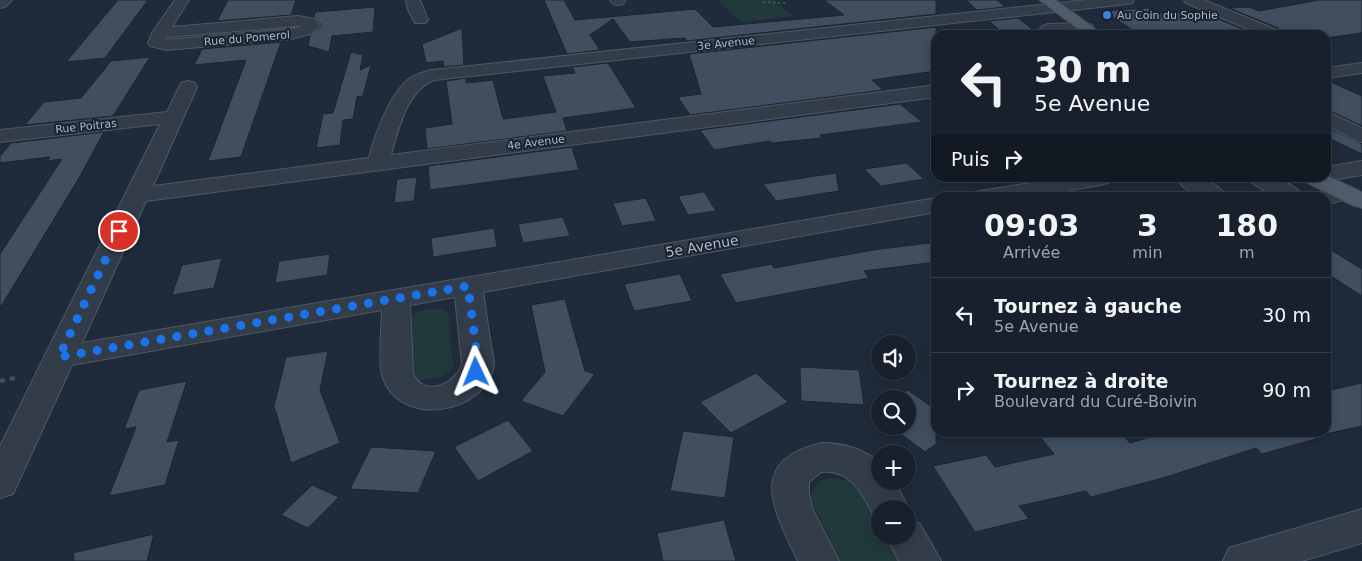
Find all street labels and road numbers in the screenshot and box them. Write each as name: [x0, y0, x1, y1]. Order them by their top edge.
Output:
street label: Rue du Pomerol: [203, 28, 291, 49]
street label: 3e Avenue: [696, 34, 756, 53]
street label: Rue Poitras: [55, 117, 118, 136]
street label: 4e Avenue: [506, 132, 566, 152]
street label: 5e Avenue: [664, 232, 740, 260]

